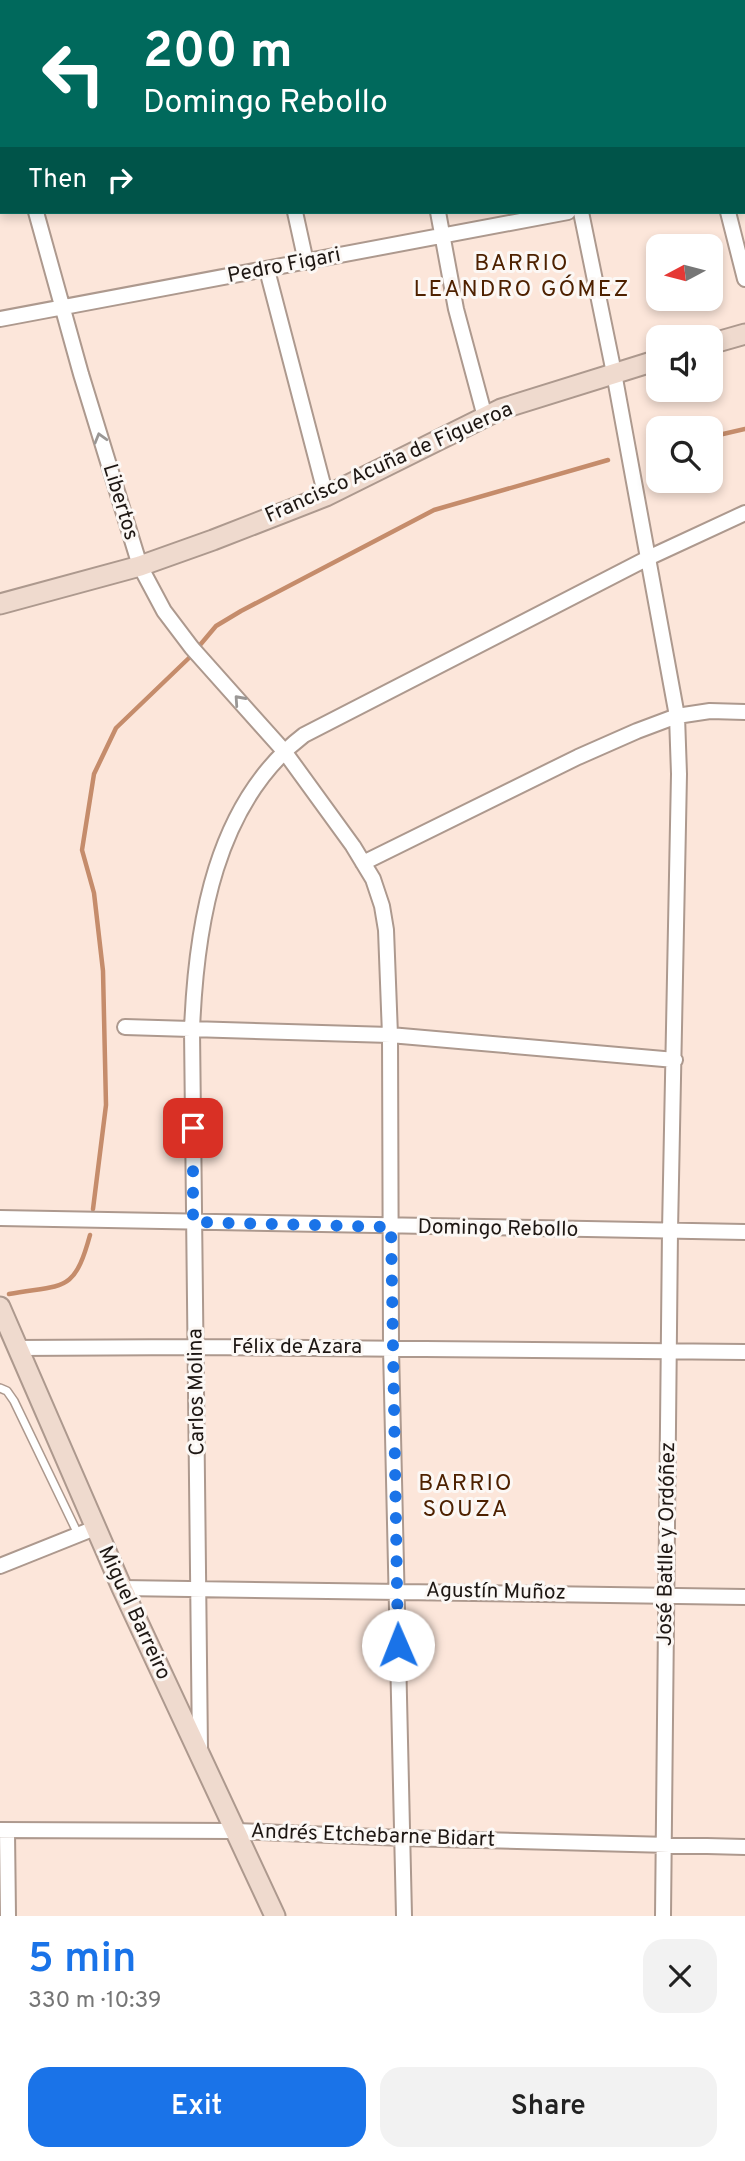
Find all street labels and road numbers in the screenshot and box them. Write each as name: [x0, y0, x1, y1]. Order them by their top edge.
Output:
street label: Pedro Figari: [225, 242, 343, 290]
street label: Francisco Acuña de Figueroa: [261, 396, 517, 530]
street label: Libertos: [96, 461, 144, 543]
street label: Domingo Rebollo: [417, 1214, 579, 1244]
street label: Carlos Molina: [182, 1328, 212, 1456]
street label: Félix de Azara: [232, 1334, 362, 1361]
street label: José Batlle y Ordóñez: [652, 1442, 682, 1646]
street label: Miguel Barreiro: [91, 1542, 177, 1684]
street label: Agustín Muñoz: [426, 1577, 566, 1607]
street label: Andrés Etchebarne Bidart: [250, 1818, 496, 1854]

